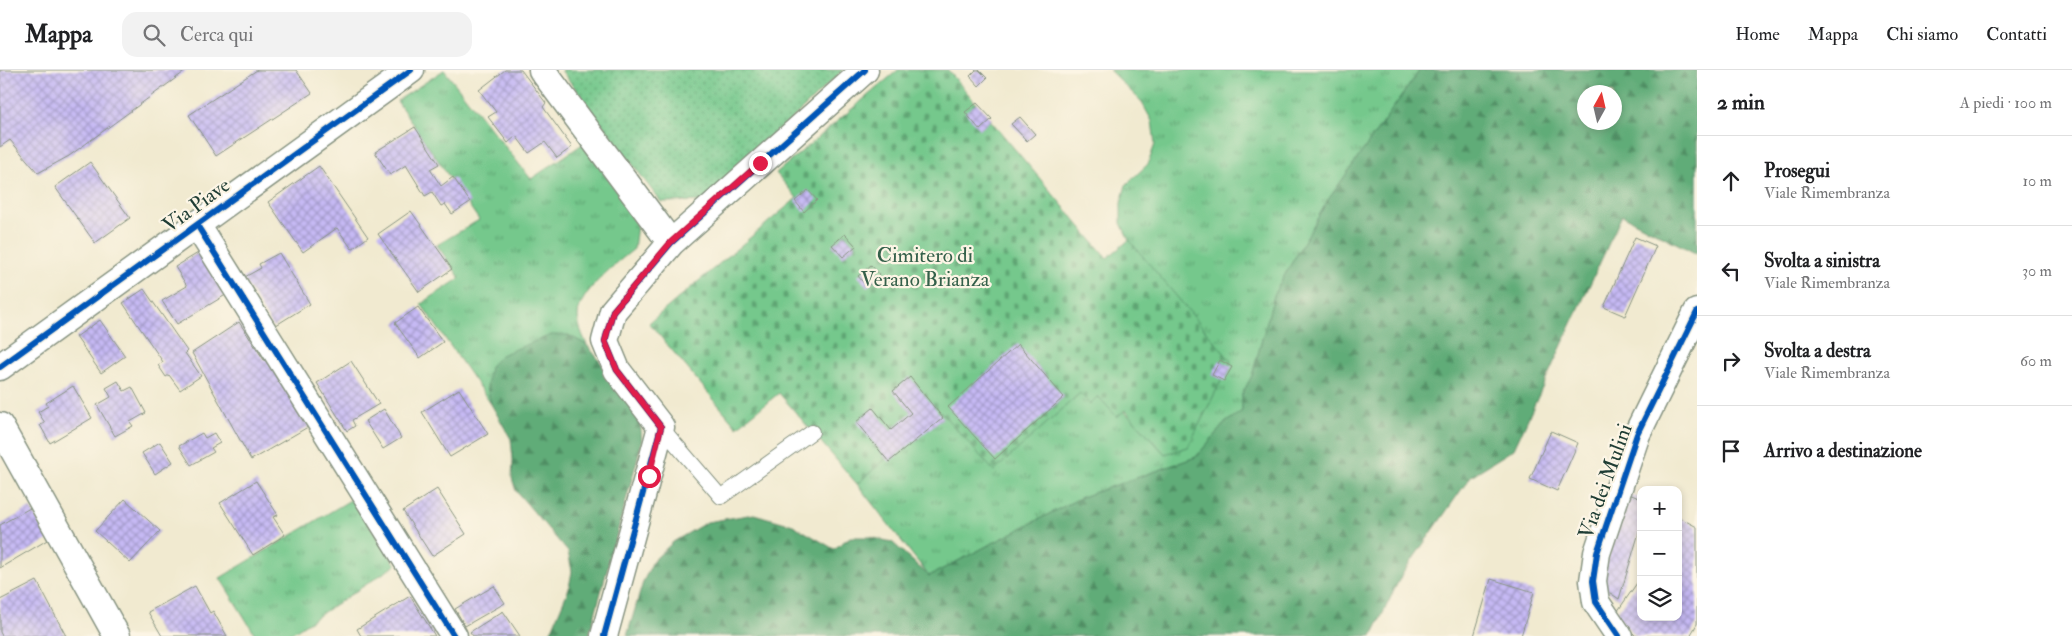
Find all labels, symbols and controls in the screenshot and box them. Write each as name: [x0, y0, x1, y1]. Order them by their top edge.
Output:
search box: [122, 12, 472, 57]
text: Mappa: [25, 19, 92, 50]
icon: search: [140, 21, 168, 49]
text: Cerca qui: [180, 23, 253, 47]
text: Home: [1735, 23, 1780, 46]
text: Mappa: [1808, 23, 1858, 46]
text: Chi siamo: [1886, 23, 1958, 46]
text: Contatti: [1986, 23, 2047, 46]
north arrow: [1577, 85, 1622, 130]
text: 2 min: [1717, 89, 1765, 116]
text: A piedi · 100 m: [1960, 93, 2052, 113]
route end: [749, 152, 772, 175]
text: Prosegui: [1764, 159, 1830, 183]
icon: ahead: [1717, 167, 1745, 195]
text: 10 m: [2022, 171, 2052, 191]
street label: Via Piave: [157, 172, 236, 239]
text: Viale Rimembranza: [1764, 183, 1890, 203]
park label: Cimitero di Verano Brianza: [861, 242, 990, 293]
text: Svolta a sinistra: [1764, 249, 1880, 273]
icon: left: [1717, 257, 1745, 285]
text: 30 m: [2022, 261, 2052, 281]
text: Viale Rimembranza: [1764, 273, 1890, 293]
text: Svolta a destra: [1764, 339, 1871, 363]
icon: right: [1717, 347, 1745, 375]
text: 60 m: [2020, 351, 2052, 371]
text: Viale Rimembranza: [1764, 363, 1890, 383]
street label: Via dei Mulini: [1572, 419, 1639, 543]
icon: arrive: [1717, 437, 1745, 465]
text: Arrivo a destinazione: [1764, 439, 1922, 463]
route start: [638, 465, 661, 488]
map controls: [1637, 486, 1682, 621]
button: +: [1637, 486, 1682, 531]
button: −: [1637, 531, 1682, 576]
button: layers: [1637, 576, 1682, 621]

